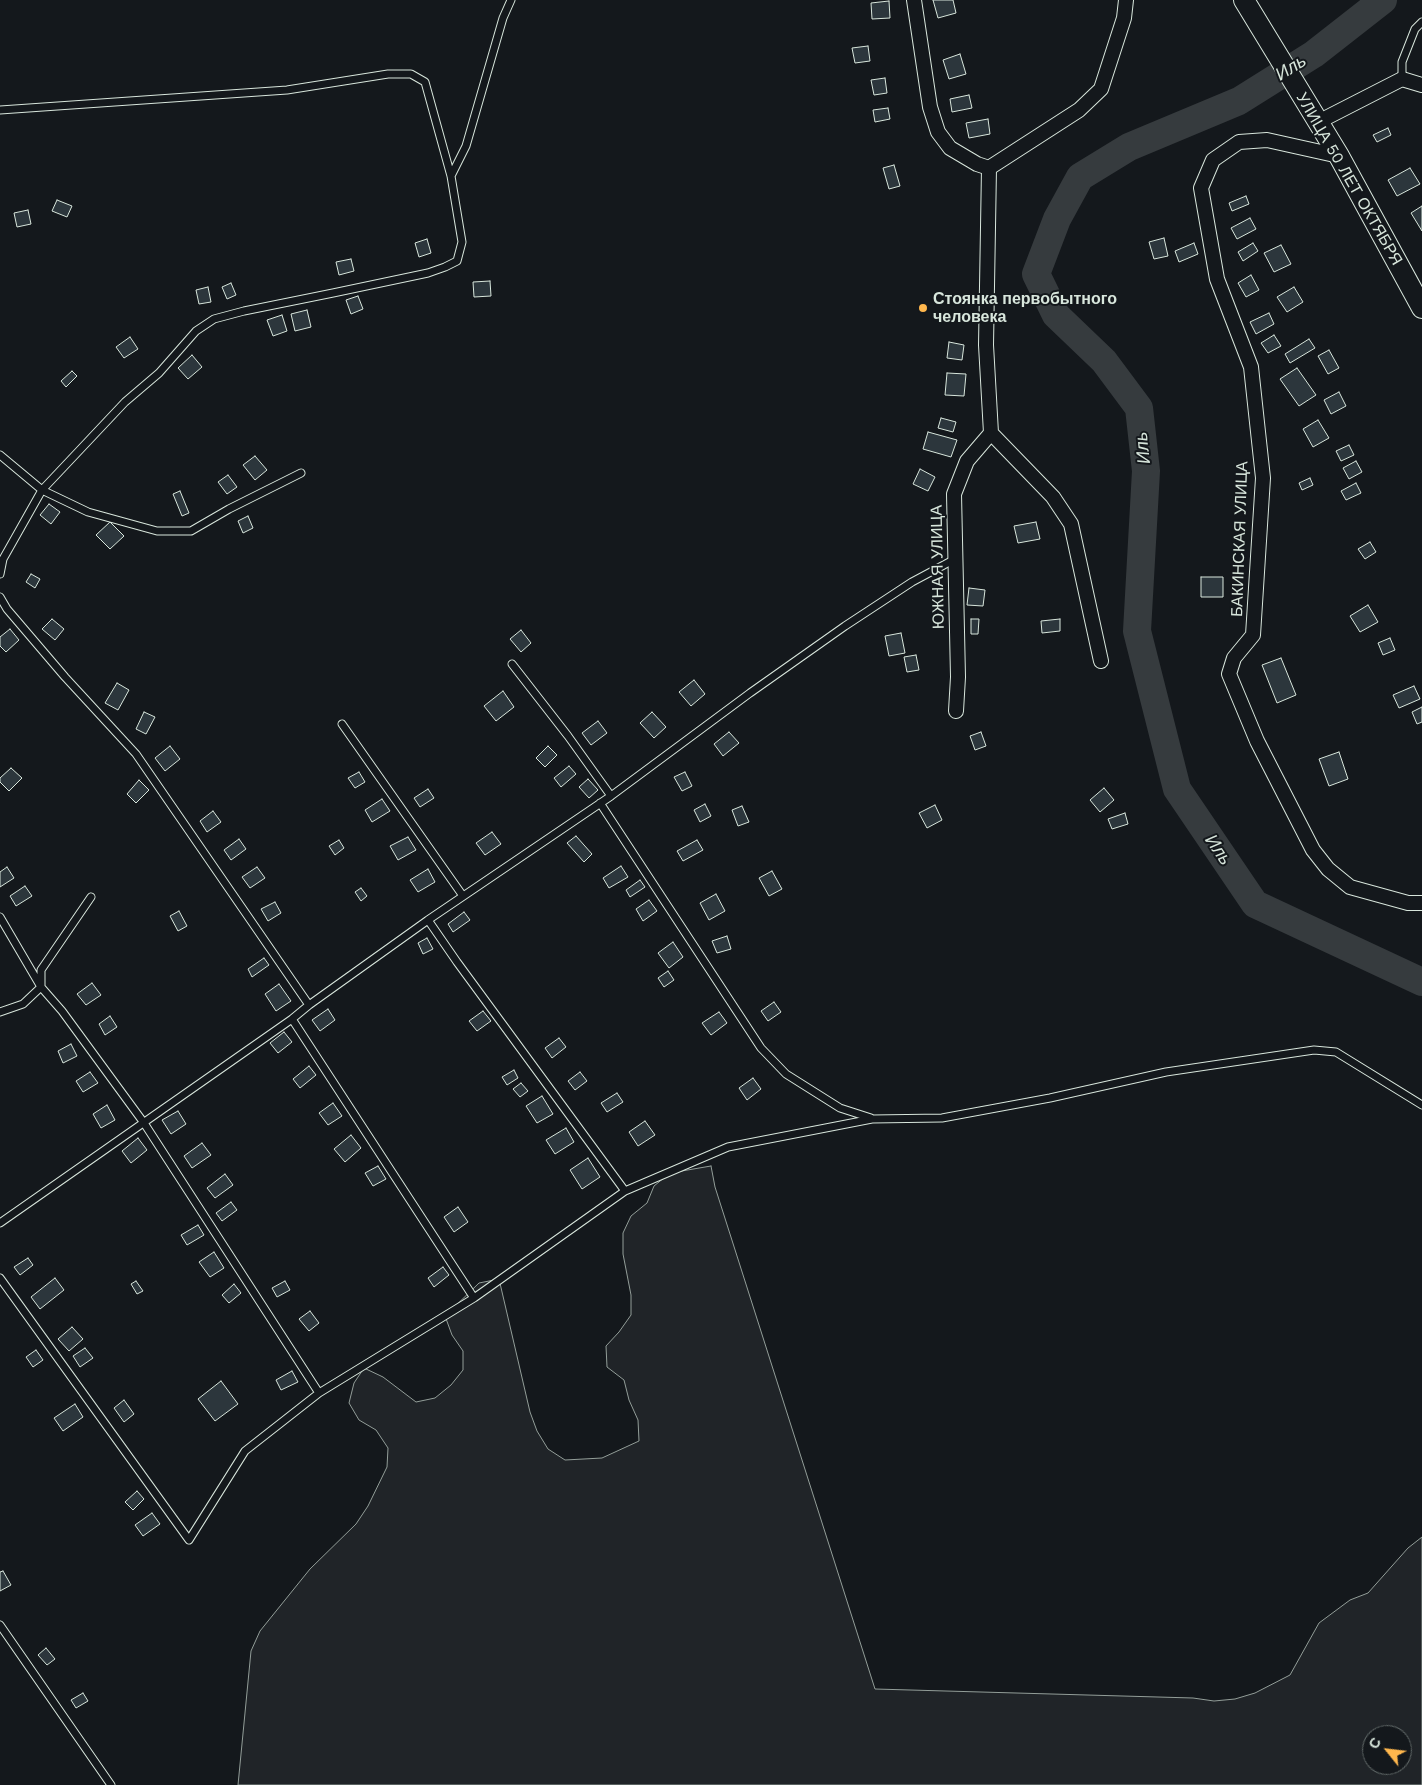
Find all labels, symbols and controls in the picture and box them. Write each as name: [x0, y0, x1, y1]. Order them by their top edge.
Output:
water label: Иль: [1271, 50, 1311, 86]
street label: УЛИЦА 50 ЛЕТ ОКТЯБРЯ: [1292, 89, 1406, 269]
place label: Стоянка первобытного человека: [933, 289, 1117, 327]
marker: Стоянка первобытного человека: [917, 302, 929, 314]
water label: Иль: [1131, 431, 1155, 465]
street label: БАКИНСКАЯ УЛИЦА: [1228, 461, 1252, 617]
street label: ЮЖНАЯ УЛИЦА: [927, 505, 949, 629]
water label: Иль: [1200, 830, 1236, 870]
north arrow: [1362, 1725, 1412, 1775]
text: С: [1365, 1735, 1384, 1752]

